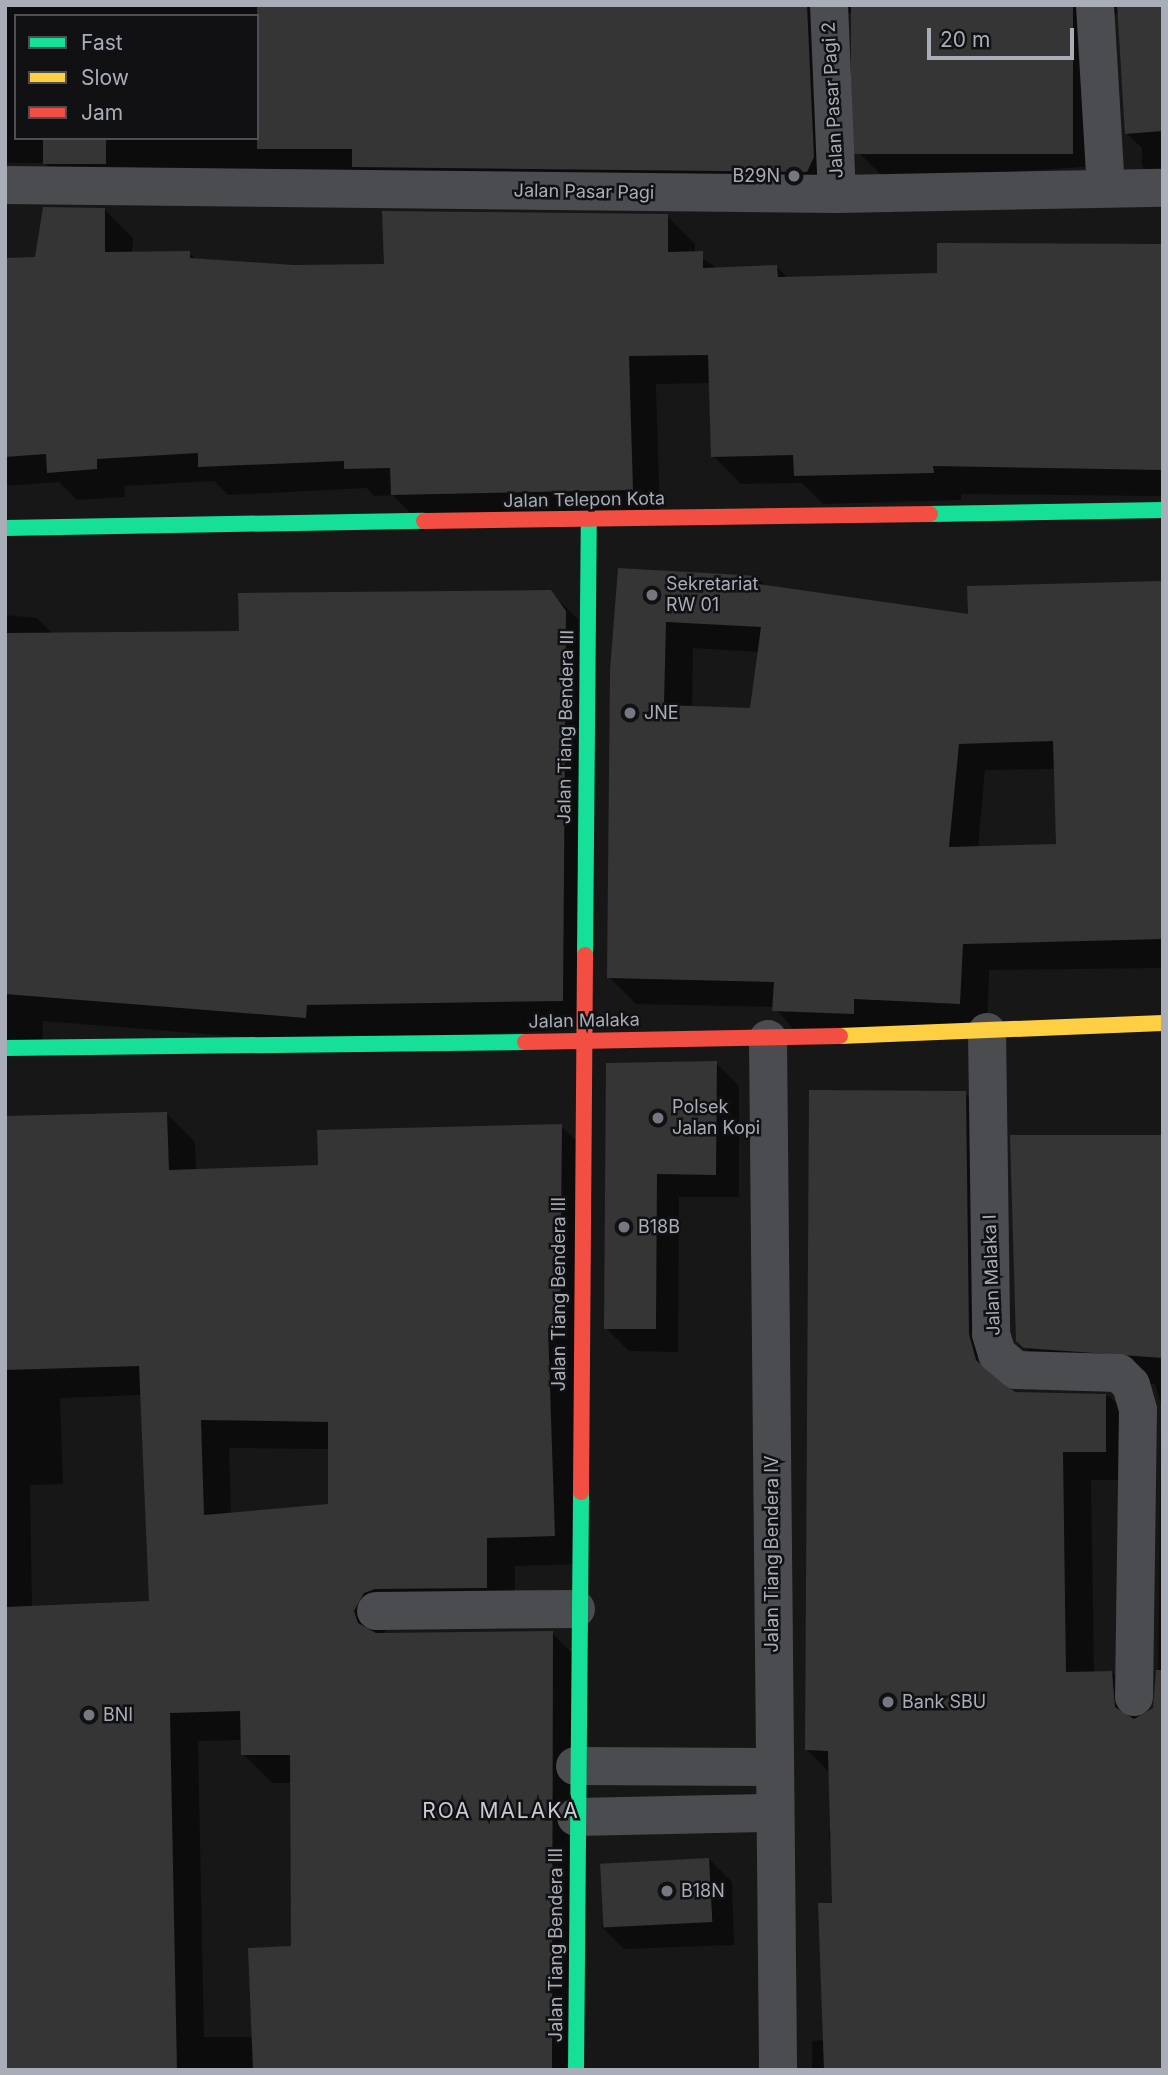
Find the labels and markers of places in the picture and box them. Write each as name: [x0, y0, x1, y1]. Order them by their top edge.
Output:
place label: B29N: [733, 165, 780, 187]
marker: B29N: [786, 168, 802, 184]
place label: Sekretariat RW 01: [666, 574, 758, 616]
marker: Sekretariat RW 01: [644, 587, 660, 603]
place label: JNE: [644, 702, 679, 724]
marker: JNE: [622, 705, 638, 721]
place label: Polsek Jalan Kopi: [672, 1097, 760, 1140]
marker: Polsek Jalan Kopi: [650, 1110, 666, 1126]
place label: B18B: [638, 1216, 680, 1238]
marker: B18B: [616, 1219, 632, 1235]
place label: Bank SBU: [902, 1691, 986, 1713]
marker: Bank SBU: [880, 1694, 896, 1710]
place label: BNI: [103, 1704, 133, 1726]
marker: BNI: [81, 1707, 97, 1723]
place label: B18N: [681, 1880, 725, 1902]
marker: B18N: [659, 1883, 675, 1899]

